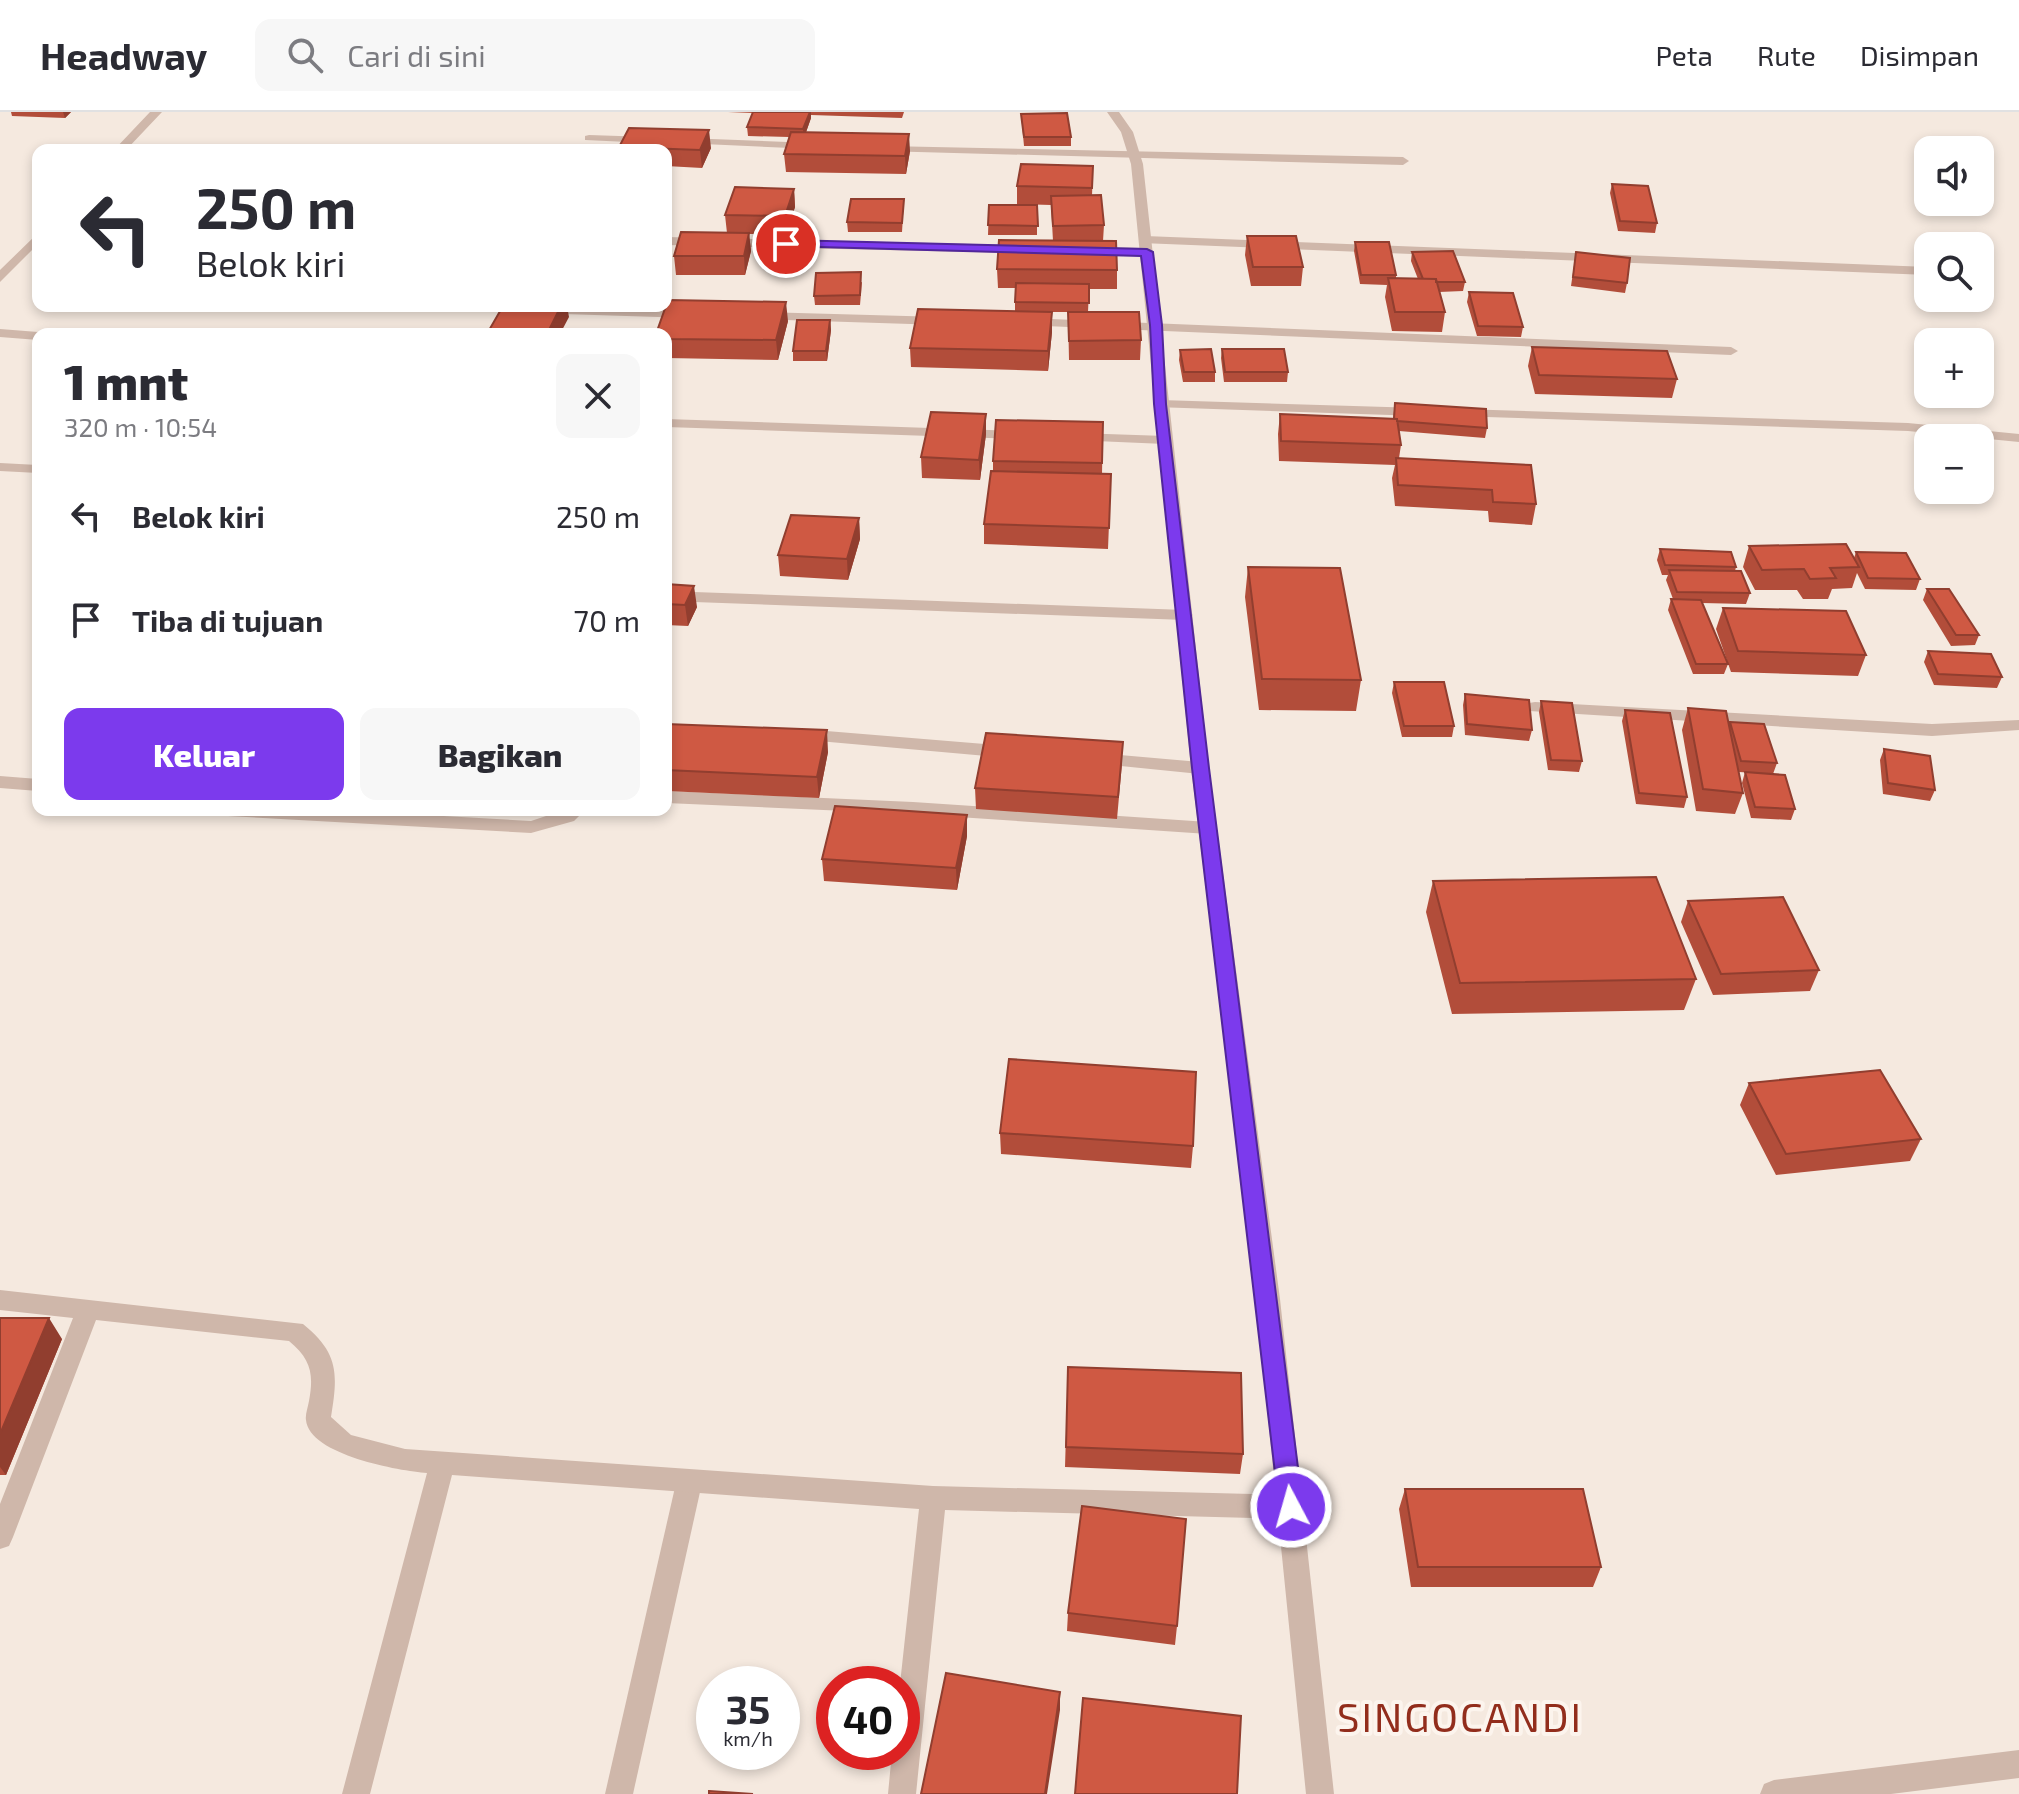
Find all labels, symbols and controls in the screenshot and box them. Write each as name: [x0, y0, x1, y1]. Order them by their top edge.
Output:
search box: [255, 19, 815, 91]
text: Headway: [40, 32, 207, 78]
icon: search: [283, 33, 327, 77]
text: Cari di sini: [347, 37, 486, 73]
text: Peta: [1655, 38, 1713, 72]
text: Rute: [1757, 38, 1816, 72]
text: Disimpan: [1860, 38, 1979, 72]
map controls: [1914, 136, 1994, 504]
button: sound: [1914, 136, 1994, 216]
text: 250 m: [196, 173, 356, 240]
icon: left: [64, 176, 168, 280]
pin: [752, 210, 820, 278]
icon: arrive: [764, 222, 808, 266]
button: search: [1914, 232, 1994, 312]
text: Belok kiri: [196, 241, 345, 284]
button: +: [1914, 328, 1994, 408]
text: 1 mnt: [64, 352, 188, 410]
button: close: [556, 354, 640, 438]
text: 320 m · 10:54: [64, 411, 217, 442]
button: −: [1914, 424, 1994, 504]
icon: left: [64, 494, 108, 538]
text: Belok kiri: [132, 498, 265, 534]
text: 250 m: [556, 498, 640, 534]
icon: arrive: [64, 598, 108, 642]
text: Tiba di tujuan: [132, 602, 323, 638]
text: 70 m: [574, 602, 640, 638]
button: Keluar: [64, 708, 344, 800]
button: Bagikan: [360, 708, 640, 800]
position arrow: [1249, 1465, 1333, 1549]
speed limit sign: 40: [816, 1666, 920, 1770]
text: 35: [726, 1684, 770, 1732]
district label: SINGOCANDI: [1337, 1692, 1583, 1740]
text: km/h: [723, 1726, 773, 1750]

